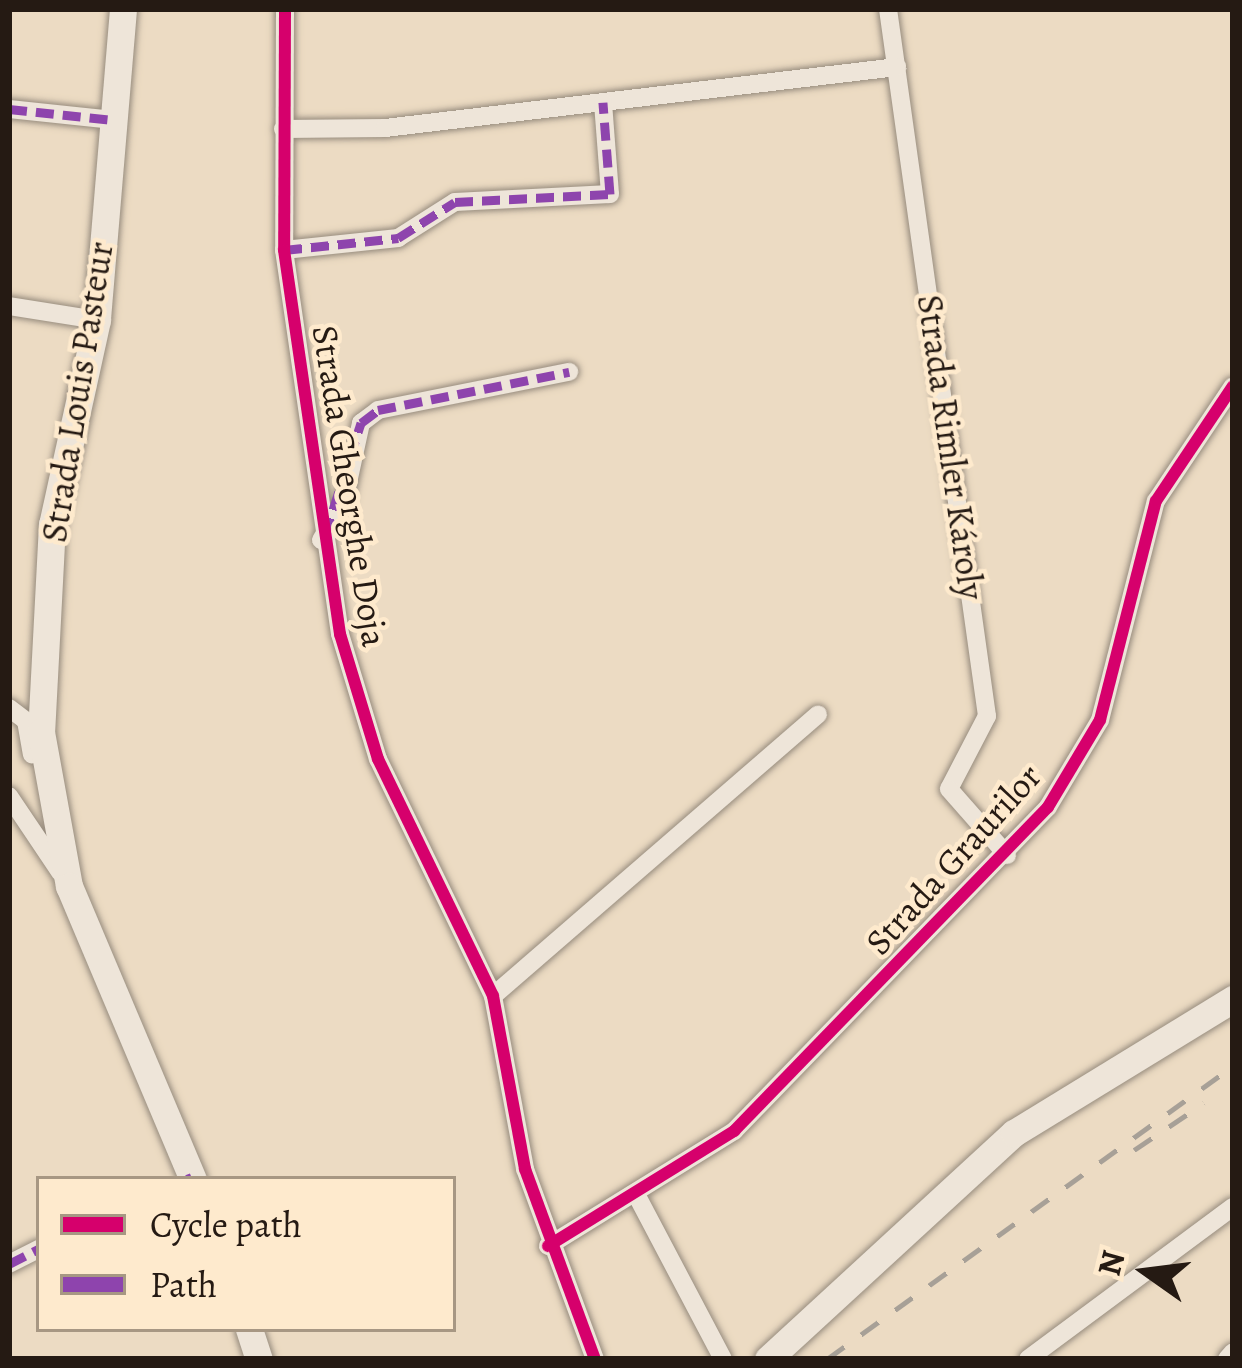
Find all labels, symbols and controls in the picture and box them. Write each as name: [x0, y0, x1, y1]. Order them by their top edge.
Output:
street label: Strada Louis Pasteur: [32, 239, 122, 545]
street label: Strada Rimler Károly: [908, 292, 994, 602]
street label: Strada Gheorghe Doja: [303, 322, 397, 650]
street label: Strada Graurilor: [856, 755, 1050, 963]
legend: [36, 1176, 456, 1332]
text: Cycle path: [150, 1200, 302, 1249]
north arrow: [1086, 1212, 1206, 1332]
text: N: [1086, 1246, 1135, 1280]
text: Path: [150, 1260, 217, 1309]

